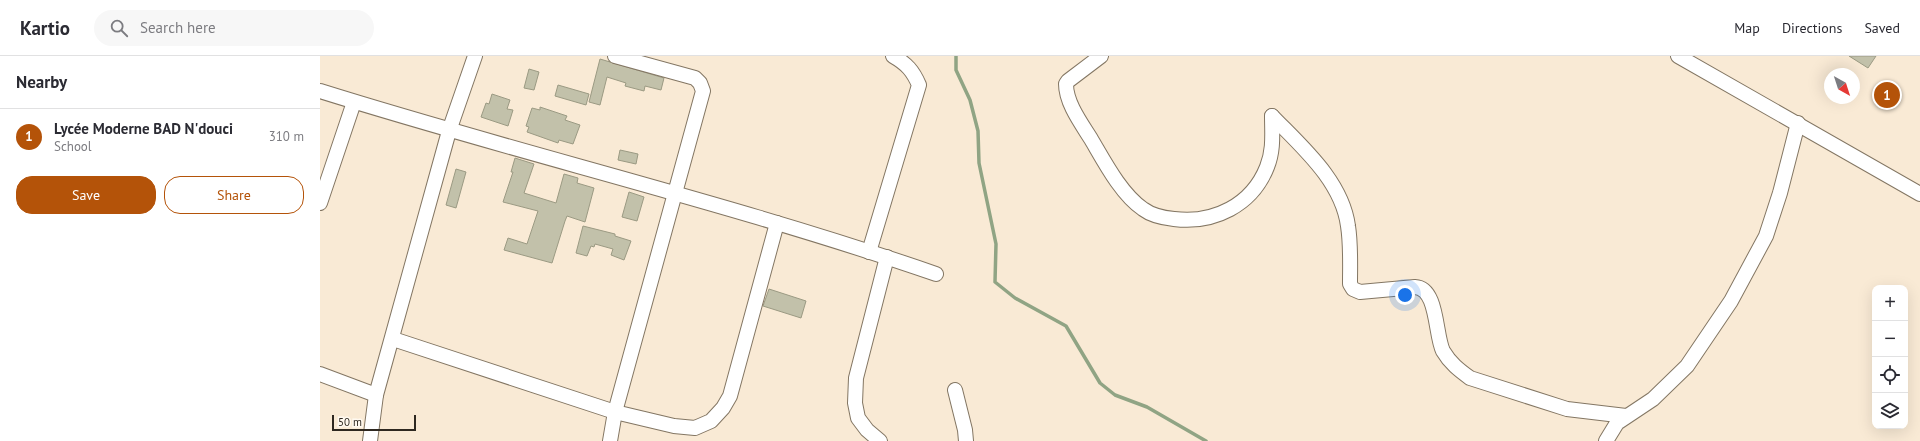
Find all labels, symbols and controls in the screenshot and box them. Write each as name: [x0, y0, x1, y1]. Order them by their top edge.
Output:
search box: [94, 10, 374, 46]
text: Kartio: [20, 16, 70, 40]
icon: search: [108, 17, 130, 39]
text: Search here: [140, 18, 216, 37]
text: Map: [1734, 19, 1760, 37]
text: Directions: [1782, 19, 1842, 37]
text: Saved: [1864, 19, 1900, 37]
north arrow: [1824, 68, 1860, 104]
text: Nearby: [16, 71, 67, 93]
pin: 1: [1874, 80, 1900, 110]
text: Lycée Moderne BAD N'douci: [54, 119, 233, 138]
text: 1: [25, 128, 33, 145]
text: 310 m: [269, 128, 304, 145]
text: School: [54, 138, 92, 155]
button: Save: [16, 176, 156, 214]
button: Share: [164, 176, 304, 214]
your location: [1395, 285, 1415, 305]
map controls: [1872, 285, 1908, 429]
button: +: [1872, 285, 1908, 321]
button: −: [1872, 321, 1908, 357]
button: locate: [1872, 357, 1908, 393]
button: layers: [1872, 393, 1908, 429]
scale bar: [332, 413, 416, 432]
text: 50 m: [338, 415, 362, 429]

